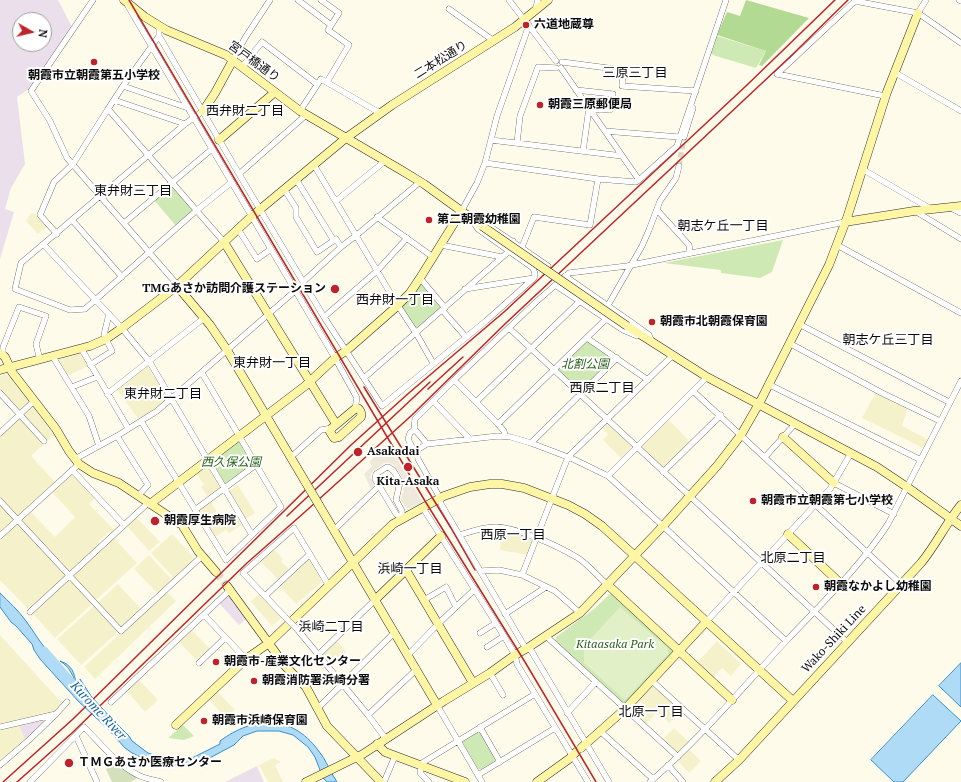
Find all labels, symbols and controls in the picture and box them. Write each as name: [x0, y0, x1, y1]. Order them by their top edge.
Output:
north arrow: [12, 12, 52, 52]
place label: 六道地蔵尊: [534, 18, 594, 32]
marker: 六道地蔵尊: [521, 20, 531, 30]
text: N: [35, 28, 50, 39]
street label: 二本松通り: [412, 38, 470, 82]
street label: 宮戸橋通り: [225, 39, 283, 85]
marker: 朝霞市立朝霞第五小学校: [89, 57, 99, 67]
district label: 三原三丁目: [603, 65, 667, 81]
place label: 朝霞市立朝霞第五小学校: [28, 69, 160, 83]
place label: 朝霞三原郵便局: [548, 98, 632, 112]
marker: 朝霞三原郵便局: [535, 100, 545, 110]
district label: 西弁財二丁目: [206, 103, 284, 119]
district label: 東弁財三丁目: [94, 183, 172, 199]
place label: 第二朝霞幼稚園: [437, 213, 521, 227]
marker: 第二朝霞幼稚園: [424, 215, 434, 225]
district label: 朝志ケ丘一丁目: [678, 218, 768, 234]
place label: TMGあさか訪問介護ステーション: [142, 282, 326, 296]
marker: TMGあさか訪問介護ステーション: [329, 283, 341, 295]
district label: 西弁財一丁目: [356, 292, 434, 308]
place label: 朝霞市北朝霞保育園: [660, 315, 768, 329]
marker: 朝霞市北朝霞保育園: [647, 317, 657, 327]
district label: 朝志ケ丘三丁目: [843, 332, 933, 348]
district label: 東弁財一丁目: [233, 355, 311, 371]
park label: 北割公園: [561, 358, 609, 372]
district label: 西原二丁目: [570, 380, 634, 396]
district label: 東弁財二丁目: [124, 386, 202, 402]
place label: Asakadai: [367, 445, 419, 459]
marker: Asakadai: [352, 446, 364, 458]
park label: 西久保公園: [201, 456, 261, 470]
marker: Kita-Asaka: [402, 461, 414, 473]
place label: Kita-Asaka: [377, 475, 439, 489]
place label: 朝霞市立朝霞第七小学校: [761, 494, 893, 508]
marker: 朝霞市立朝霞第七小学校: [748, 496, 758, 506]
place label: 朝霞厚生病院: [164, 514, 236, 528]
marker: 朝霞厚生病院: [149, 515, 161, 527]
district label: 西原一丁目: [481, 527, 545, 543]
district label: 北原二丁目: [761, 550, 825, 566]
district label: 浜崎一丁目: [378, 561, 442, 577]
place label: 朝霞なかよし幼稚園: [824, 580, 932, 594]
marker: 朝霞なかよし幼稚園: [811, 582, 821, 592]
street label: Wako-Shiki Line: [799, 602, 869, 676]
district label: 浜崎二丁目: [299, 619, 363, 635]
park label: Kitaasaka Park: [576, 638, 654, 652]
place label: 朝霞市-産業文化センター: [224, 655, 361, 669]
marker: 朝霞市-産業文化センター: [211, 657, 221, 667]
place label: 朝霞消防署浜崎分署: [262, 674, 370, 688]
marker: 朝霞消防署浜崎分署: [249, 676, 259, 686]
water label: Kurome River: [67, 678, 129, 744]
district label: 北原一丁目: [619, 704, 683, 720]
place label: 朝霞市浜崎保育園: [212, 714, 308, 728]
marker: 朝霞市浜崎保育園: [199, 716, 209, 726]
place label: ＴＭＧあさか医療センター: [78, 756, 222, 770]
marker: ＴＭＧあさか医療センター: [63, 757, 75, 769]

